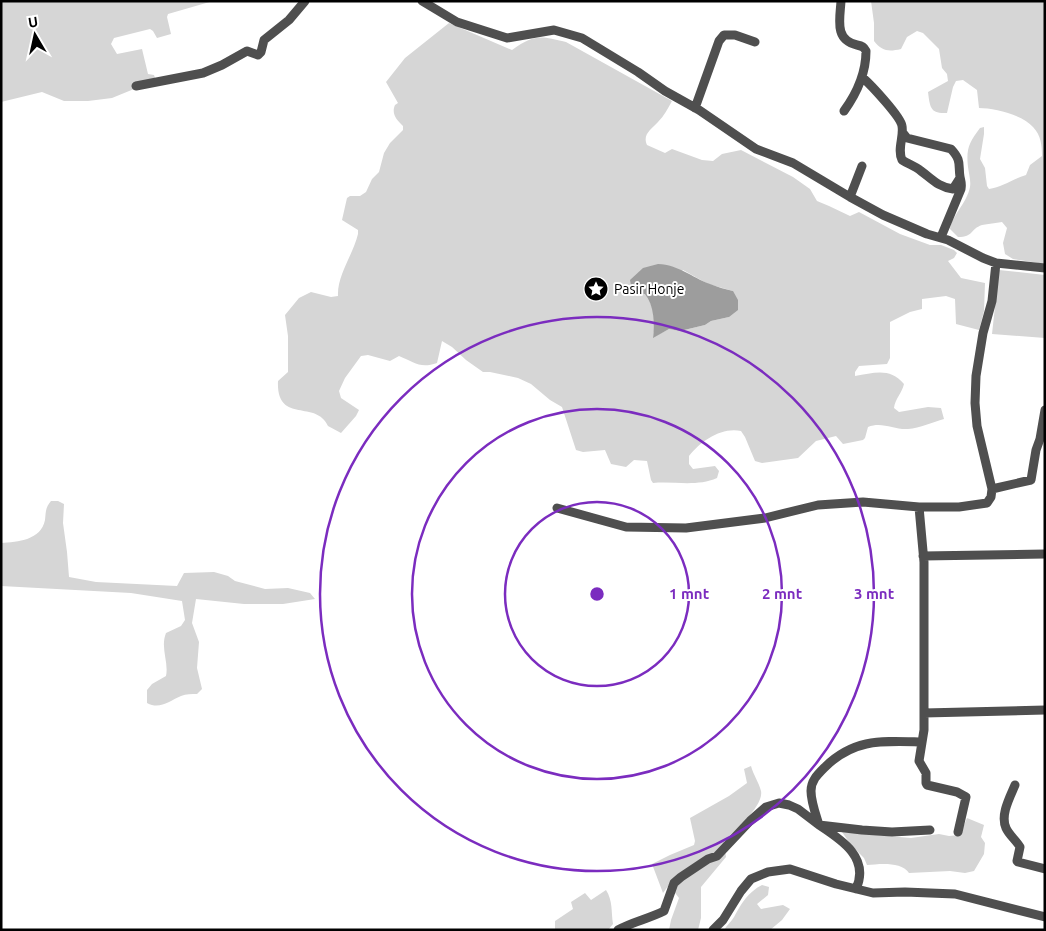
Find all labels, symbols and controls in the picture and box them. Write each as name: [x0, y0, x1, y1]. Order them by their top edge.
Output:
north arrow: [10, 10, 60, 60]
text: U: [27, 13, 39, 31]
place icon: Pasir Honje: [583, 276, 609, 302]
place label: Pasir Honje: [614, 281, 685, 297]
centre of rings: [588, 585, 606, 603]
text: 1 mnt: [669, 585, 710, 602]
text: 2 mnt: [762, 585, 803, 602]
text: 3 mnt: [854, 585, 895, 602]

